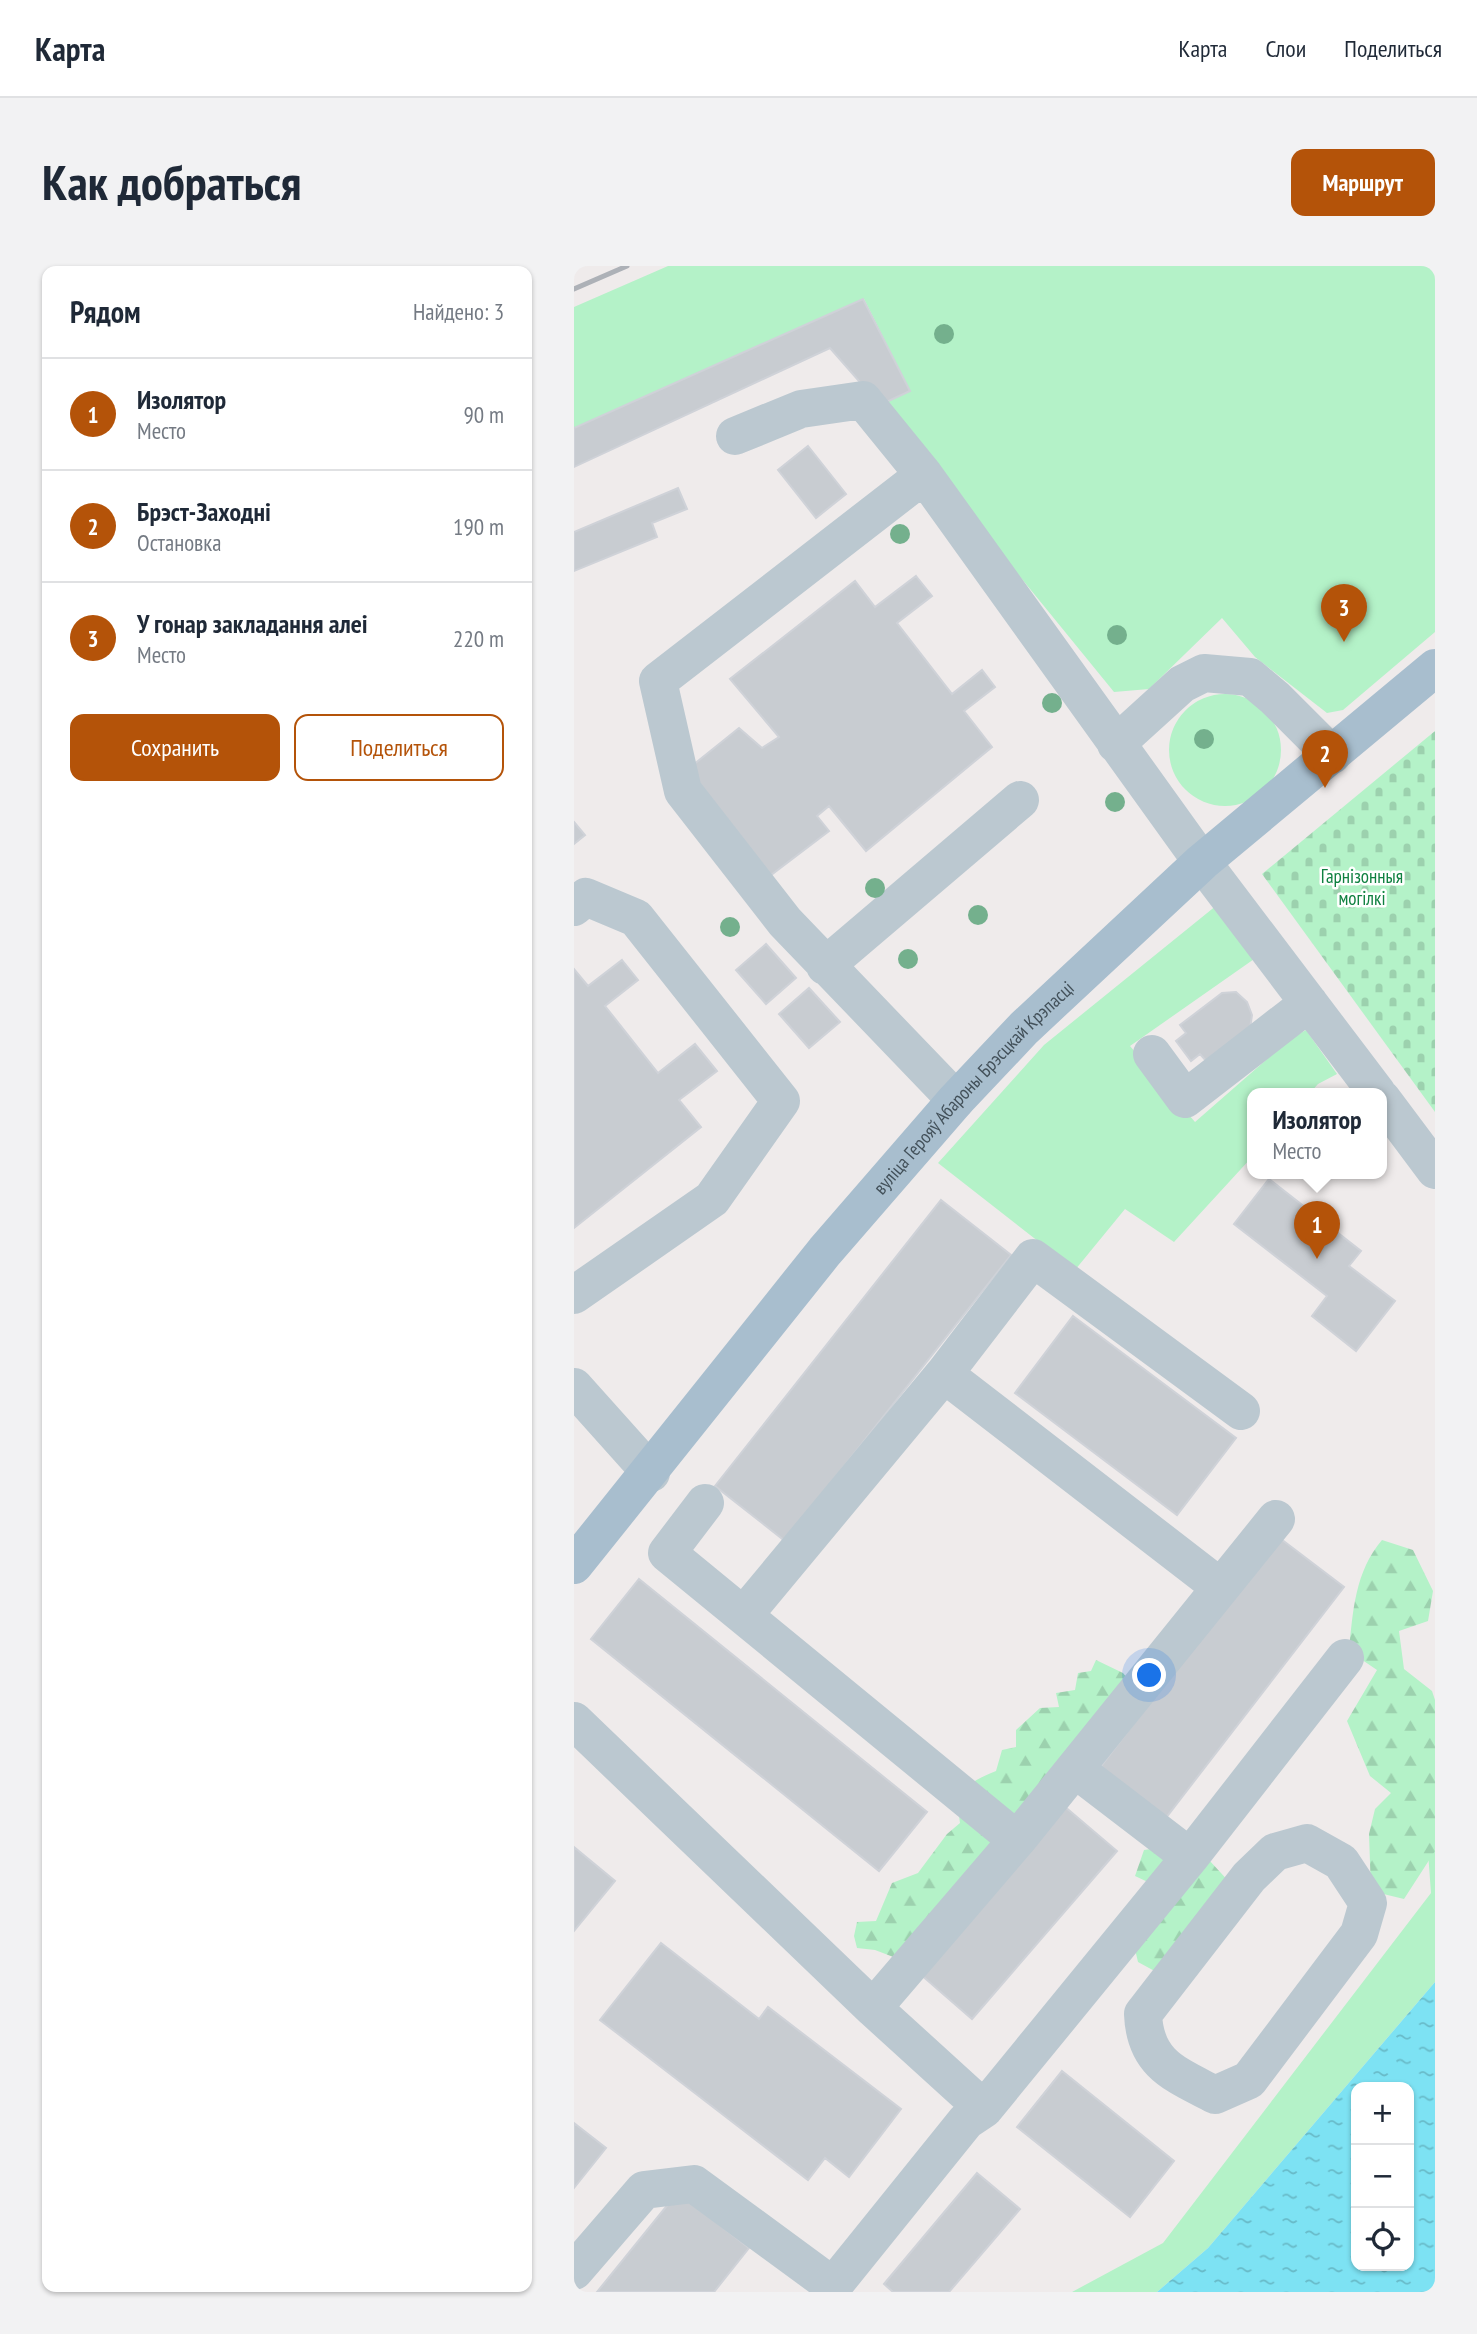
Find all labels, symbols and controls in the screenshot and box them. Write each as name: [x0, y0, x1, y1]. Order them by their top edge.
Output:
text: Карта: [35, 27, 105, 70]
text: Карта: [1179, 33, 1227, 64]
text: Слои: [1265, 33, 1306, 64]
text: Поделиться: [1344, 33, 1442, 64]
button: Маршрут: [1291, 149, 1435, 216]
text: Как добраться: [42, 150, 301, 214]
text: Рядом: [70, 292, 141, 331]
text: Найдено: 3: [413, 297, 504, 326]
text: Изолятор: [137, 383, 226, 416]
text: 1: [88, 400, 99, 429]
text: 90 m: [463, 400, 504, 429]
text: Место: [137, 416, 186, 445]
text: Брэст-Заходні: [137, 495, 271, 528]
text: 2: [88, 512, 99, 541]
text: 190 m: [453, 512, 504, 541]
text: Остановка: [137, 528, 221, 557]
pin: 3: [1321, 584, 1367, 642]
text: У гонар закладання алеі: [137, 607, 368, 640]
text: 3: [88, 624, 99, 653]
text: 220 m: [453, 624, 504, 653]
text: Место: [137, 640, 186, 669]
button: Сохранить: [70, 714, 280, 781]
button: Поделиться: [294, 714, 504, 781]
pin: 2: [1302, 730, 1348, 788]
park label: Гарнізонныя могілкі: [1321, 864, 1403, 910]
street label: вуліца Герояў Абароны Брэсцкай Крэпасці: [868, 976, 1079, 1199]
popup: [1247, 1088, 1387, 1179]
text: Изолятор: [1272, 1103, 1362, 1136]
text: Место: [1272, 1136, 1321, 1165]
pin: 1: [1294, 1201, 1340, 1259]
your location: [1132, 1658, 1166, 1692]
map controls: [1351, 2082, 1414, 2271]
button: +: [1351, 2082, 1414, 2145]
button: −: [1351, 2145, 1414, 2208]
button: locate: [1351, 2208, 1414, 2271]

